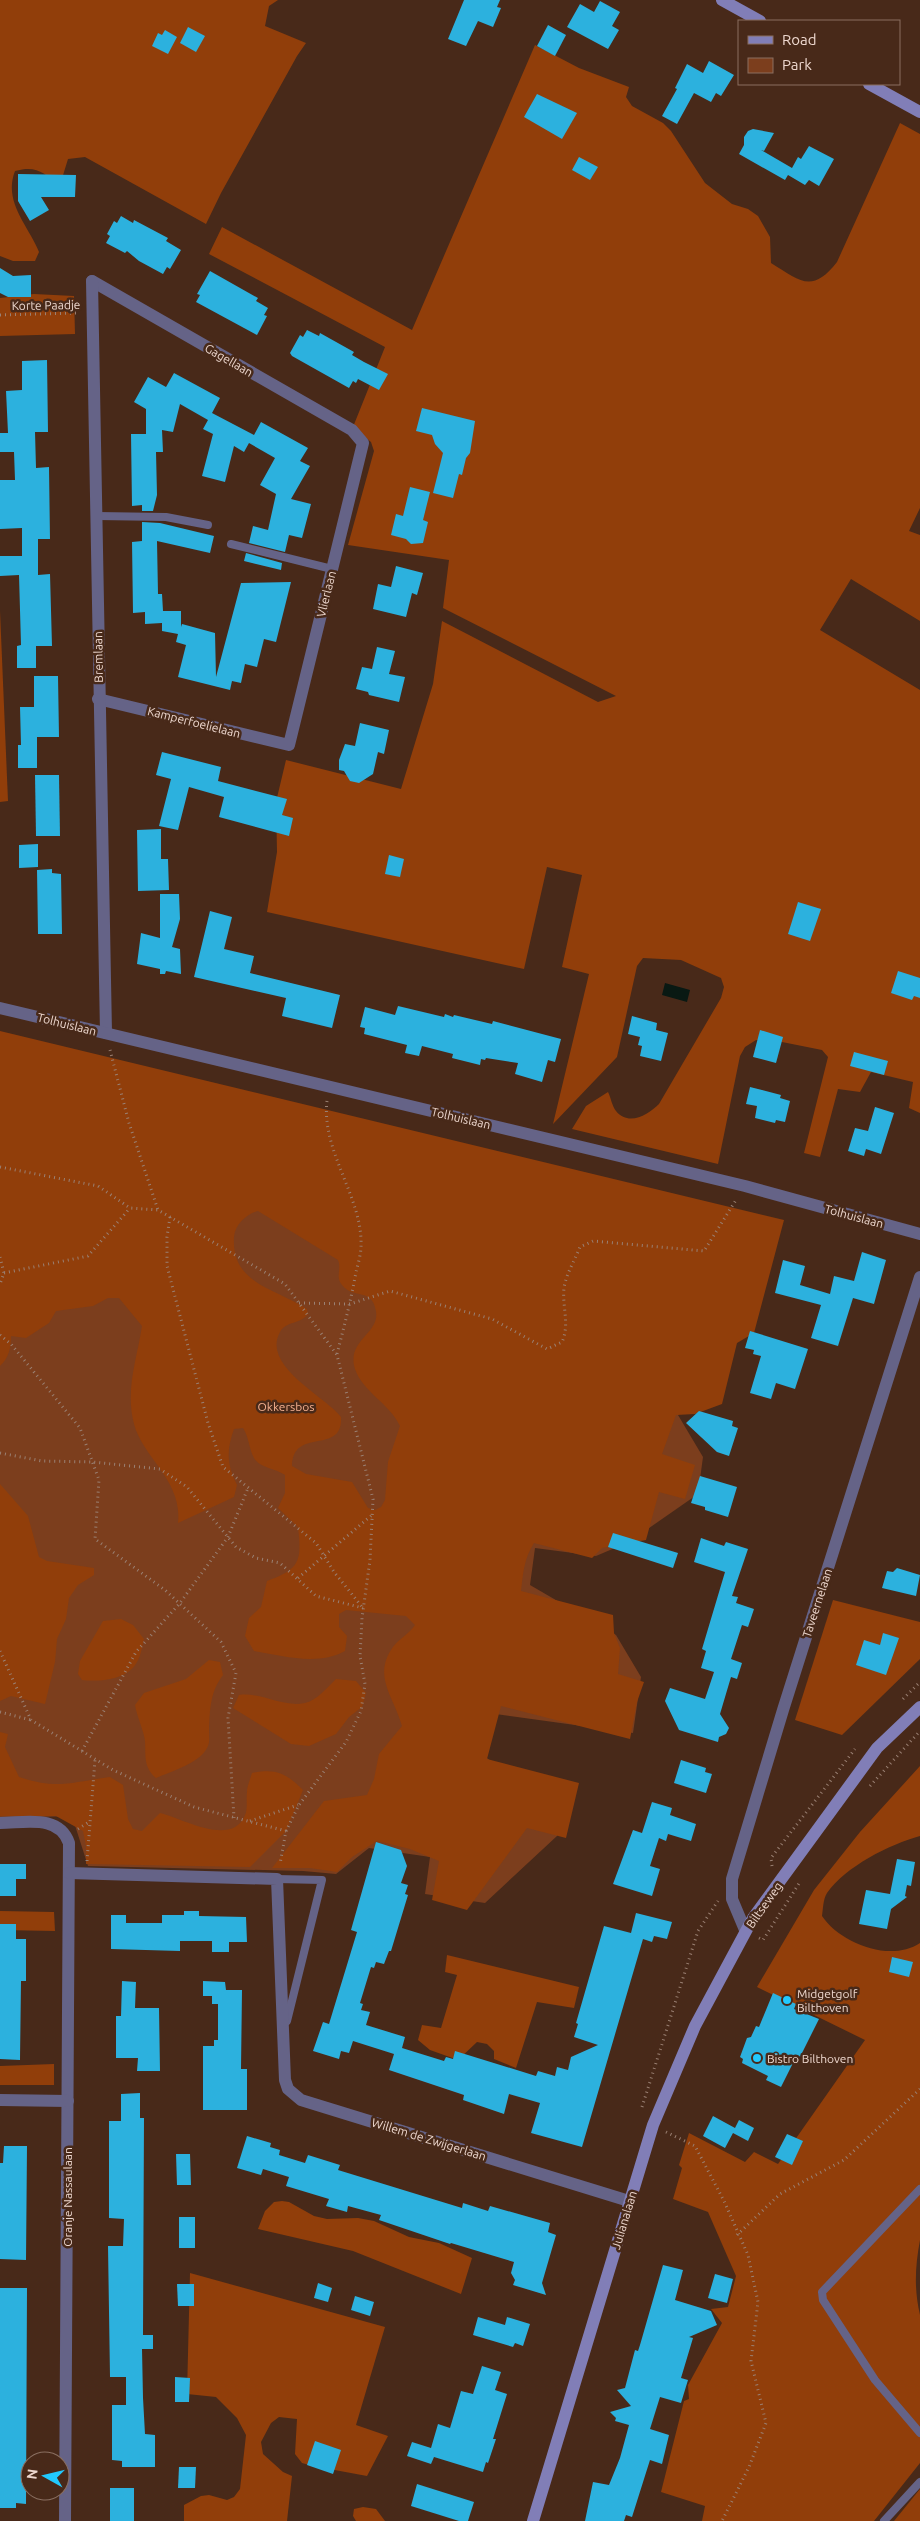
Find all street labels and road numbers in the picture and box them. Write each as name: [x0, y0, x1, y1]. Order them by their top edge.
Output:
street label: Korte Paadje: [12, 298, 80, 312]
street label: Gagellaan: [203, 341, 255, 379]
street label: Vlierlaan: [314, 570, 338, 618]
street label: Bremlaan: [91, 631, 105, 683]
street label: Kamperfoelielaan: [146, 704, 242, 740]
street label: Tolhuislaan: [36, 1010, 98, 1038]
street label: Tolhuislaan: [430, 1105, 492, 1131]
street label: Tolhuislaan: [823, 1202, 885, 1230]
street label: Taveernelaan: [800, 1567, 834, 1639]
street label: Biltseweg: [743, 1880, 785, 1930]
street label: Willem de Zwijgerlaan: [370, 2115, 488, 2163]
street label: Oranje Nassaulaan: [61, 2147, 74, 2247]
street label: Julianalaan: [609, 2189, 639, 2251]

